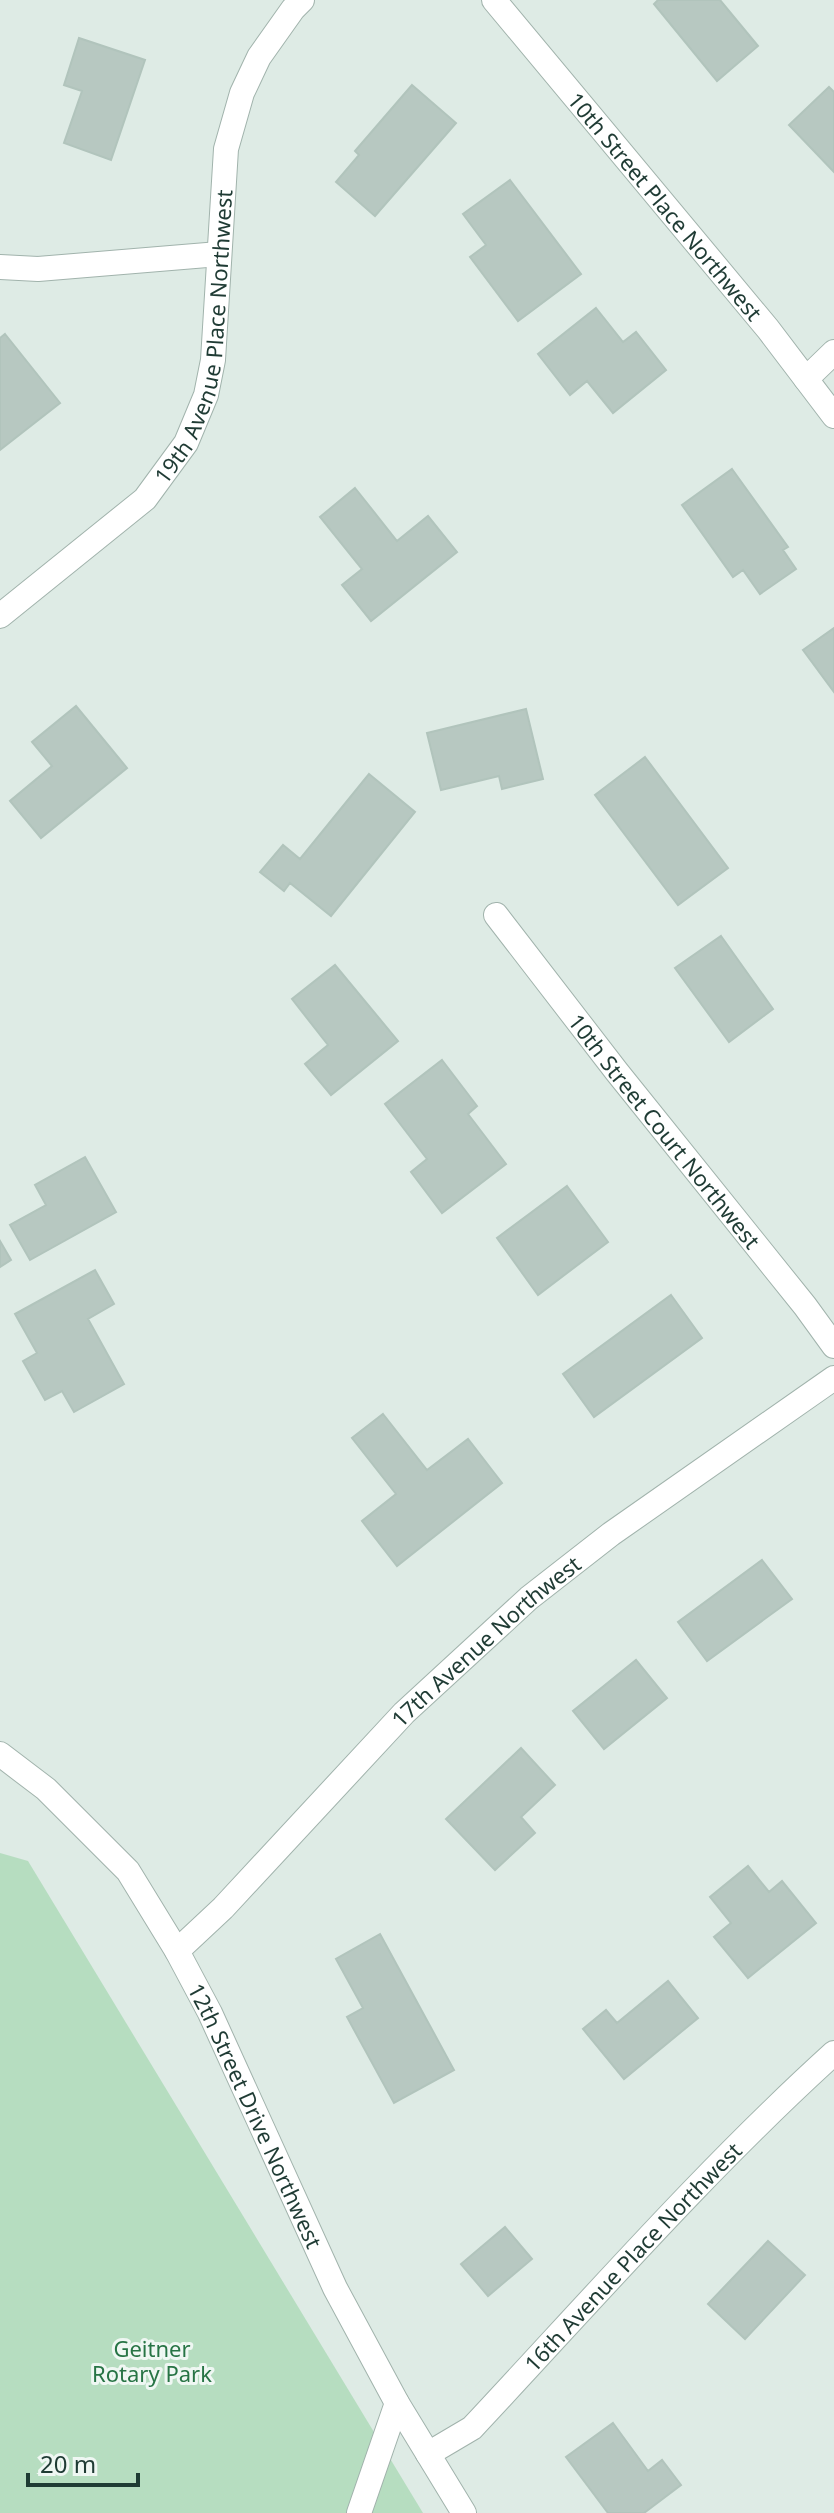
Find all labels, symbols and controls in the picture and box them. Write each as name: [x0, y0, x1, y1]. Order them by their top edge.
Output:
street label: 10th Street Place Northwest: [562, 85, 769, 326]
street label: 19th Avenue Place Northwest: [147, 189, 238, 489]
street label: 10th Street Court Northwest: [562, 1007, 768, 1254]
street label: 17th Avenue Northwest: [384, 1548, 587, 1733]
street label: 12th Street Drive Northwest: [182, 1978, 330, 2253]
street label: 16th Avenue Place Northwest: [517, 2135, 748, 2378]
park label: Geitner Rotary Park: [92, 2333, 212, 2388]
scale bar: [28, 2437, 138, 2487]
text: 20 m: [40, 2447, 96, 2480]

